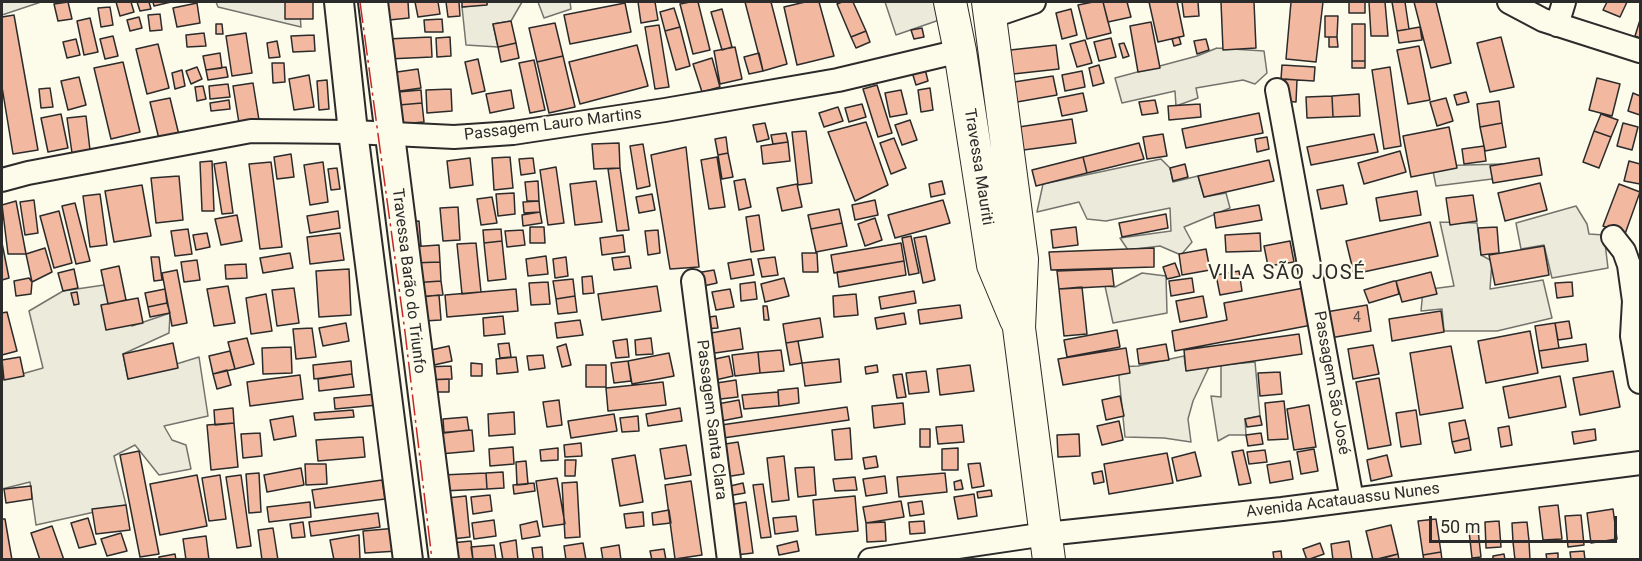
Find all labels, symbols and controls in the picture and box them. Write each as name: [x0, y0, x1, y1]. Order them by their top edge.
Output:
street label: Passagem Lauro Martins: [463, 105, 643, 145]
street label: Travessa Mauriti: [959, 107, 997, 227]
street label: Travessa Barão do Triunfo: [387, 187, 429, 375]
district label: VILA SÃO JOSÉ: [1208, 262, 1366, 286]
street label: Passagem São José: [1309, 310, 1353, 456]
house number: 4: [1353, 310, 1361, 326]
street label: Passagem Santa Clara: [692, 339, 730, 501]
street label: Avenida Acatauassu Nunes: [1245, 480, 1441, 522]
scale bar: [1432, 504, 1620, 542]
text: 50 m: [1440, 516, 1480, 537]

